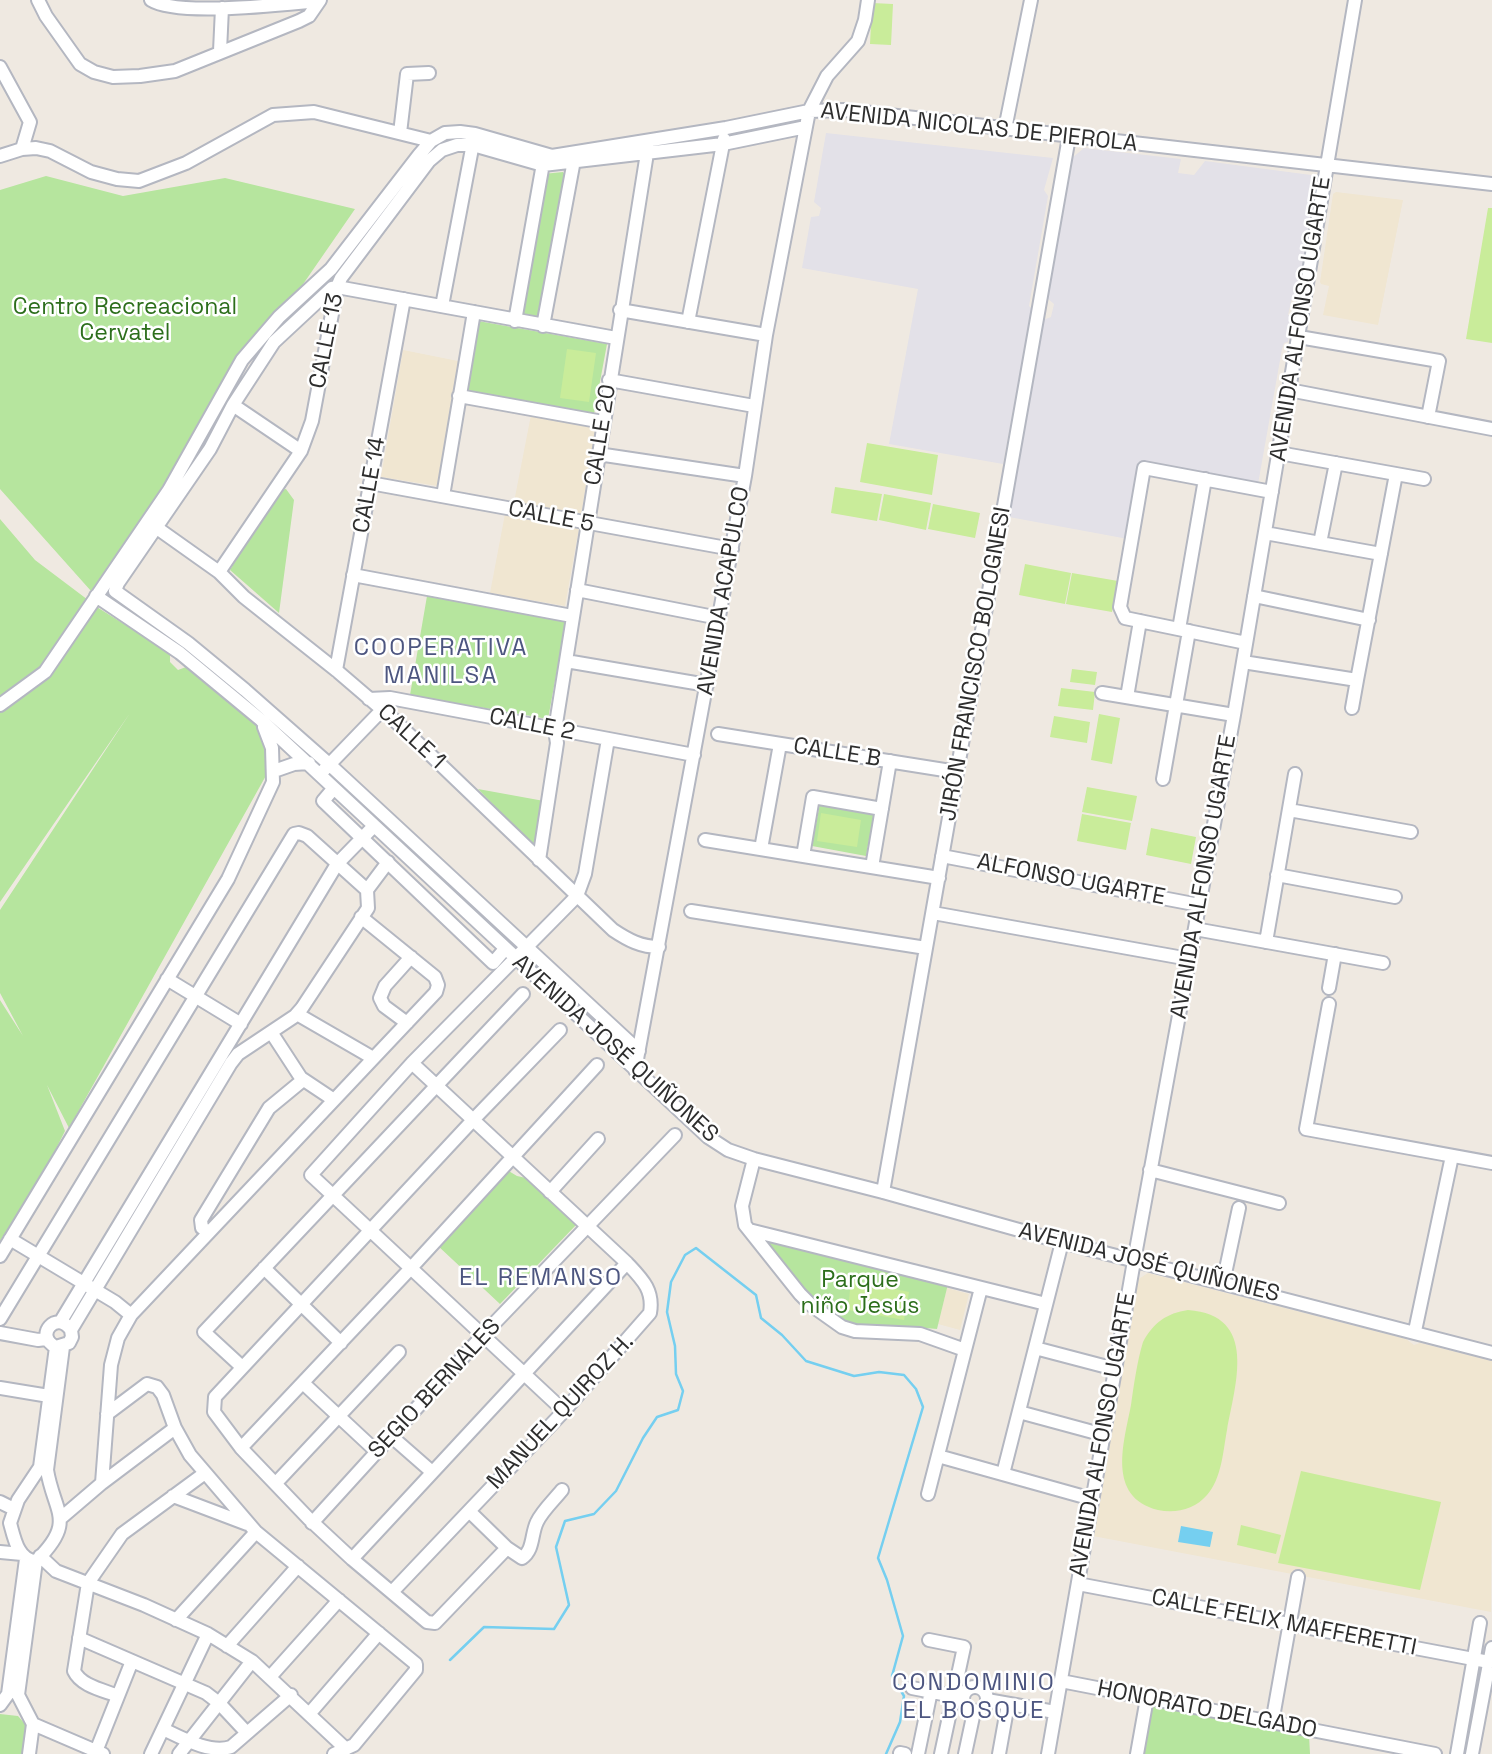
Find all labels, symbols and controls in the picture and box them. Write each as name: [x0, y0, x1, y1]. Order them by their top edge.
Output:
street label: AVENIDA NICOLAS DE PIEROLA: [819, 98, 1139, 158]
street label: AVENIDA ALFONSO UGARTE: [1265, 175, 1337, 463]
street label: CALLE 13: [304, 291, 350, 391]
park label: Centro Recreacional Cervatel: [13, 294, 237, 348]
street label: CALLE 20: [579, 383, 623, 487]
street label: CALLE 14: [348, 435, 392, 535]
street label: AVENIDA ACAPULCO: [692, 484, 756, 698]
street label: CALLE 5: [506, 495, 596, 539]
street label: JIRÓN FRANCISCO BOLOGNESI: [935, 505, 1017, 823]
district label: COOPERATIVA MANILSA: [355, 634, 527, 690]
street label: CALLE 1: [371, 699, 451, 775]
street label: CALLE 2: [487, 703, 577, 747]
street label: CALLE B: [791, 732, 883, 774]
street label: AVENIDA ALFONSO UGARTE: [1165, 733, 1243, 1021]
street label: ALFONSO UGARTE: [975, 848, 1167, 912]
street label: AVENIDA JOSÉ QUIÑONES: [506, 949, 724, 1149]
street label: AVENIDA JOSÉ QUIÑONES: [1016, 1217, 1282, 1309]
district label: EL REMANSO: [460, 1264, 622, 1292]
park label: Parque niño Jesús: [801, 1267, 919, 1321]
street label: AVENIDA ALFONSO UGARTE: [1064, 1291, 1142, 1579]
street label: SEGIO BERNALES: [363, 1313, 507, 1465]
street label: MANUEL QUIROZ H.: [482, 1329, 640, 1495]
street label: CALLE FELIX MAFFERETTI: [1149, 1584, 1419, 1662]
district label: CONDOMINIO EL BOSQUE: [893, 1669, 1055, 1725]
street label: HONORATO DELGADO: [1095, 1675, 1319, 1745]

